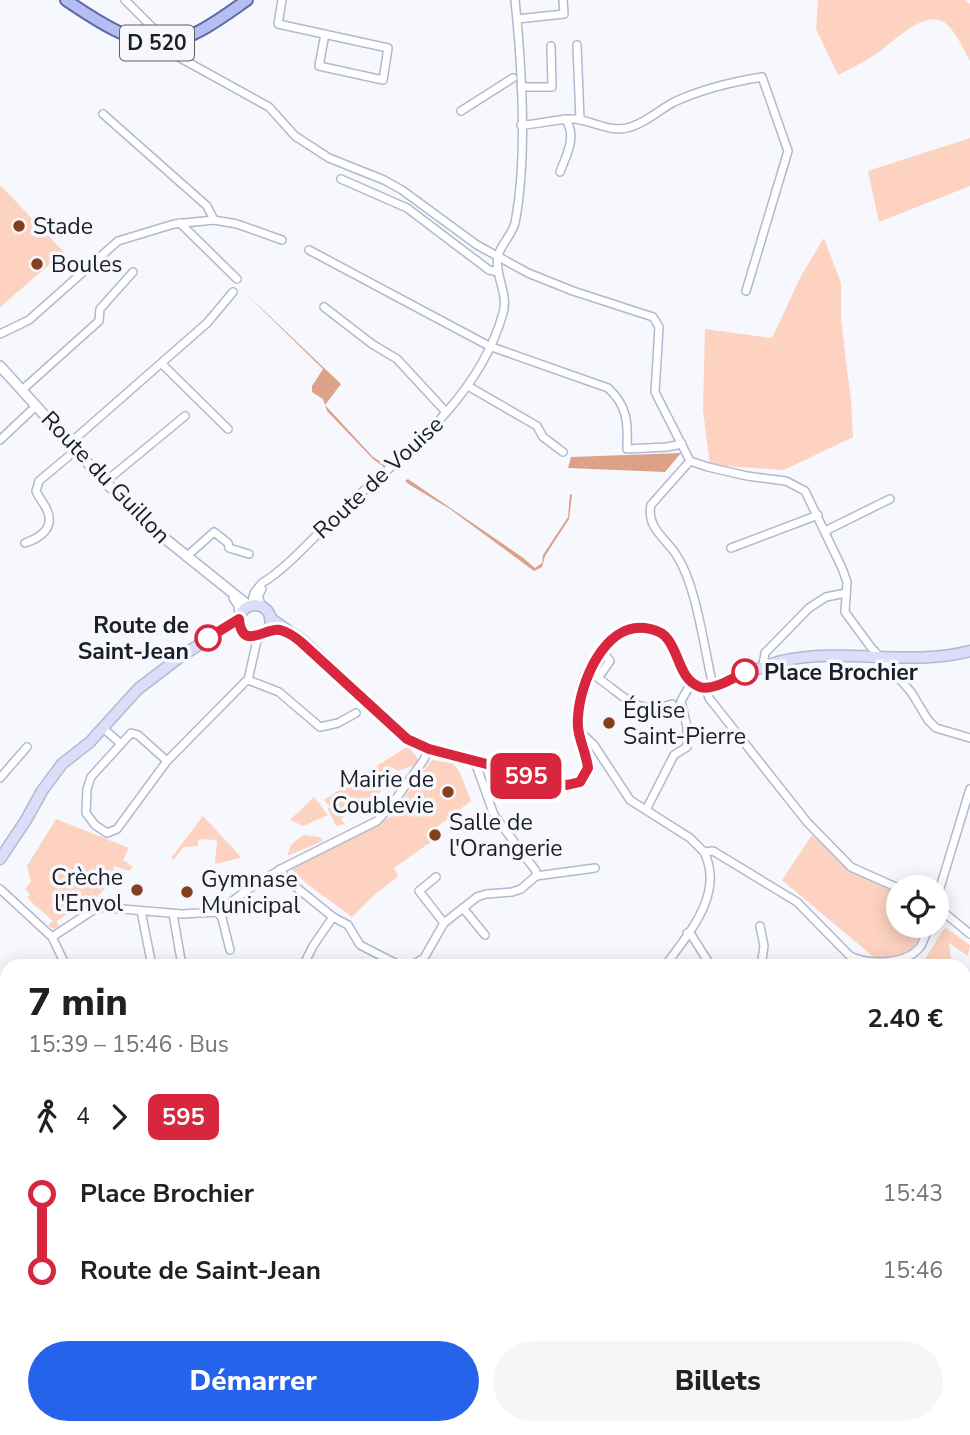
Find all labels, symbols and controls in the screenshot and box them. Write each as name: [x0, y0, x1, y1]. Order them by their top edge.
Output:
road number: D 520: [120, 26, 194, 60]
place label: Stade: [33, 211, 93, 242]
marker: Stade: [11, 218, 27, 234]
place label: Boules: [51, 249, 122, 280]
marker: Boules: [29, 256, 45, 272]
street label: Route du Guillon: [34, 404, 177, 550]
street label: Route de Vouise: [307, 409, 450, 546]
place label: Route de Saint-Jean: [78, 610, 189, 667]
marker: Route de Saint-Jean: [195, 625, 221, 651]
place label: Place Brochier: [764, 657, 918, 688]
marker: Place Brochier: [732, 659, 758, 685]
place label: Église Saint-Pierre: [623, 695, 746, 752]
marker: Église Saint-Pierre: [601, 715, 617, 731]
line badge: 595: [486, 753, 566, 799]
text: 595: [504, 760, 548, 792]
place label: Mairie de Coublevie: [332, 764, 434, 821]
marker: Mairie de Coublevie: [440, 784, 456, 800]
place label: Salle de l'Orangerie: [449, 807, 563, 864]
marker: Salle de l'Orangerie: [427, 827, 443, 843]
place label: Crèche l'Envol: [51, 862, 123, 919]
place label: Gymnase Municipal: [201, 864, 301, 921]
map controls: [886, 875, 949, 938]
button: locate: [886, 875, 949, 938]
marker: Crèche l'Envol: [129, 882, 145, 898]
marker: Gymnase Municipal: [179, 884, 195, 900]
text: 7 min: [28, 977, 128, 1028]
text: 2.40 €: [867, 1001, 943, 1036]
text: 15:39 – 15:46 · Bus: [28, 1029, 229, 1060]
icon: walk: [28, 1098, 66, 1136]
icon: forward: [100, 1098, 138, 1136]
text: 4: [76, 1101, 90, 1132]
text: 595: [162, 1101, 205, 1133]
text: Place Brochier: [80, 1176, 254, 1211]
text: 15:43: [883, 1178, 943, 1209]
text: Route de Saint-Jean: [80, 1253, 321, 1288]
text: 15:46: [883, 1255, 943, 1286]
button: Démarrer: [28, 1341, 479, 1421]
button: Billets: [493, 1341, 943, 1421]

